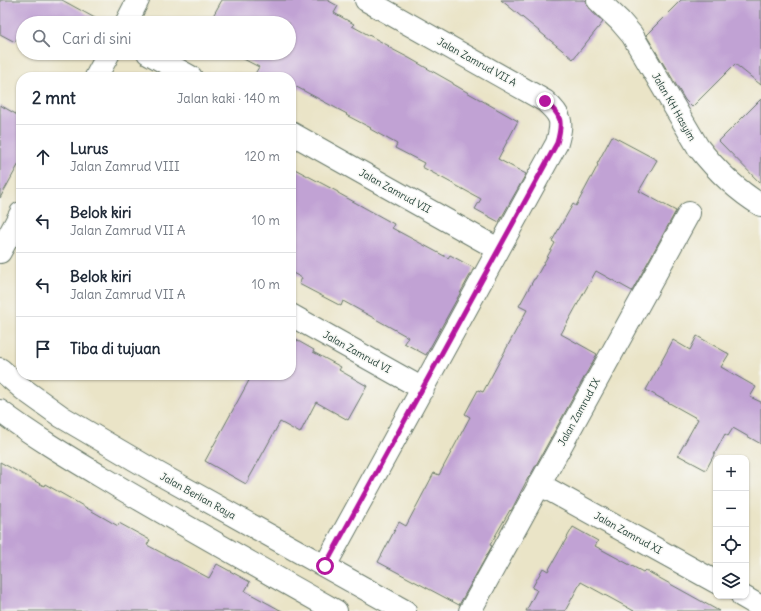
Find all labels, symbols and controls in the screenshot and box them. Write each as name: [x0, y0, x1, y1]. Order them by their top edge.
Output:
search box: [16, 16, 296, 60]
icon: search: [30, 27, 52, 49]
text: Cari di sini: [62, 29, 131, 48]
street label: Jalan Zamrud VII A: [435, 35, 519, 89]
street label: Jalan KH Hasyim: [649, 71, 699, 144]
text: 2 mnt: [32, 87, 76, 109]
text: Jalan kaki · 140 m: [177, 90, 280, 107]
route end: [536, 92, 554, 110]
text: Lurus: [70, 139, 108, 158]
icon: ahead: [32, 146, 54, 168]
text: 120 m: [245, 148, 280, 165]
text: Jalan Zamrud VIII: [70, 158, 180, 175]
street label: Jalan Zamrud VII: [357, 166, 433, 216]
text: Belok kiri: [70, 203, 131, 222]
icon: left: [32, 210, 54, 232]
text: 10 m: [252, 212, 280, 229]
text: Jalan Zamrud VII A: [70, 222, 185, 239]
text: Belok kiri: [70, 267, 131, 286]
icon: left: [32, 274, 54, 296]
text: 10 m: [252, 276, 280, 293]
text: Jalan Zamrud VII A: [70, 286, 185, 303]
street label: Jalan Zamrud VI: [321, 328, 393, 376]
icon: arrive: [32, 338, 54, 360]
text: Tiba di tujuan: [70, 339, 160, 358]
street label: Jalan Zamrud IX: [555, 375, 603, 448]
map controls: [713, 455, 749, 599]
button: +: [713, 455, 749, 491]
street label: Jalan Berlian Raya: [158, 470, 238, 522]
button: −: [713, 491, 749, 527]
street label: Jalan Zamrud XI: [592, 509, 664, 557]
button: locate: [713, 527, 749, 563]
route start: [316, 557, 334, 575]
button: layers: [713, 563, 749, 599]

